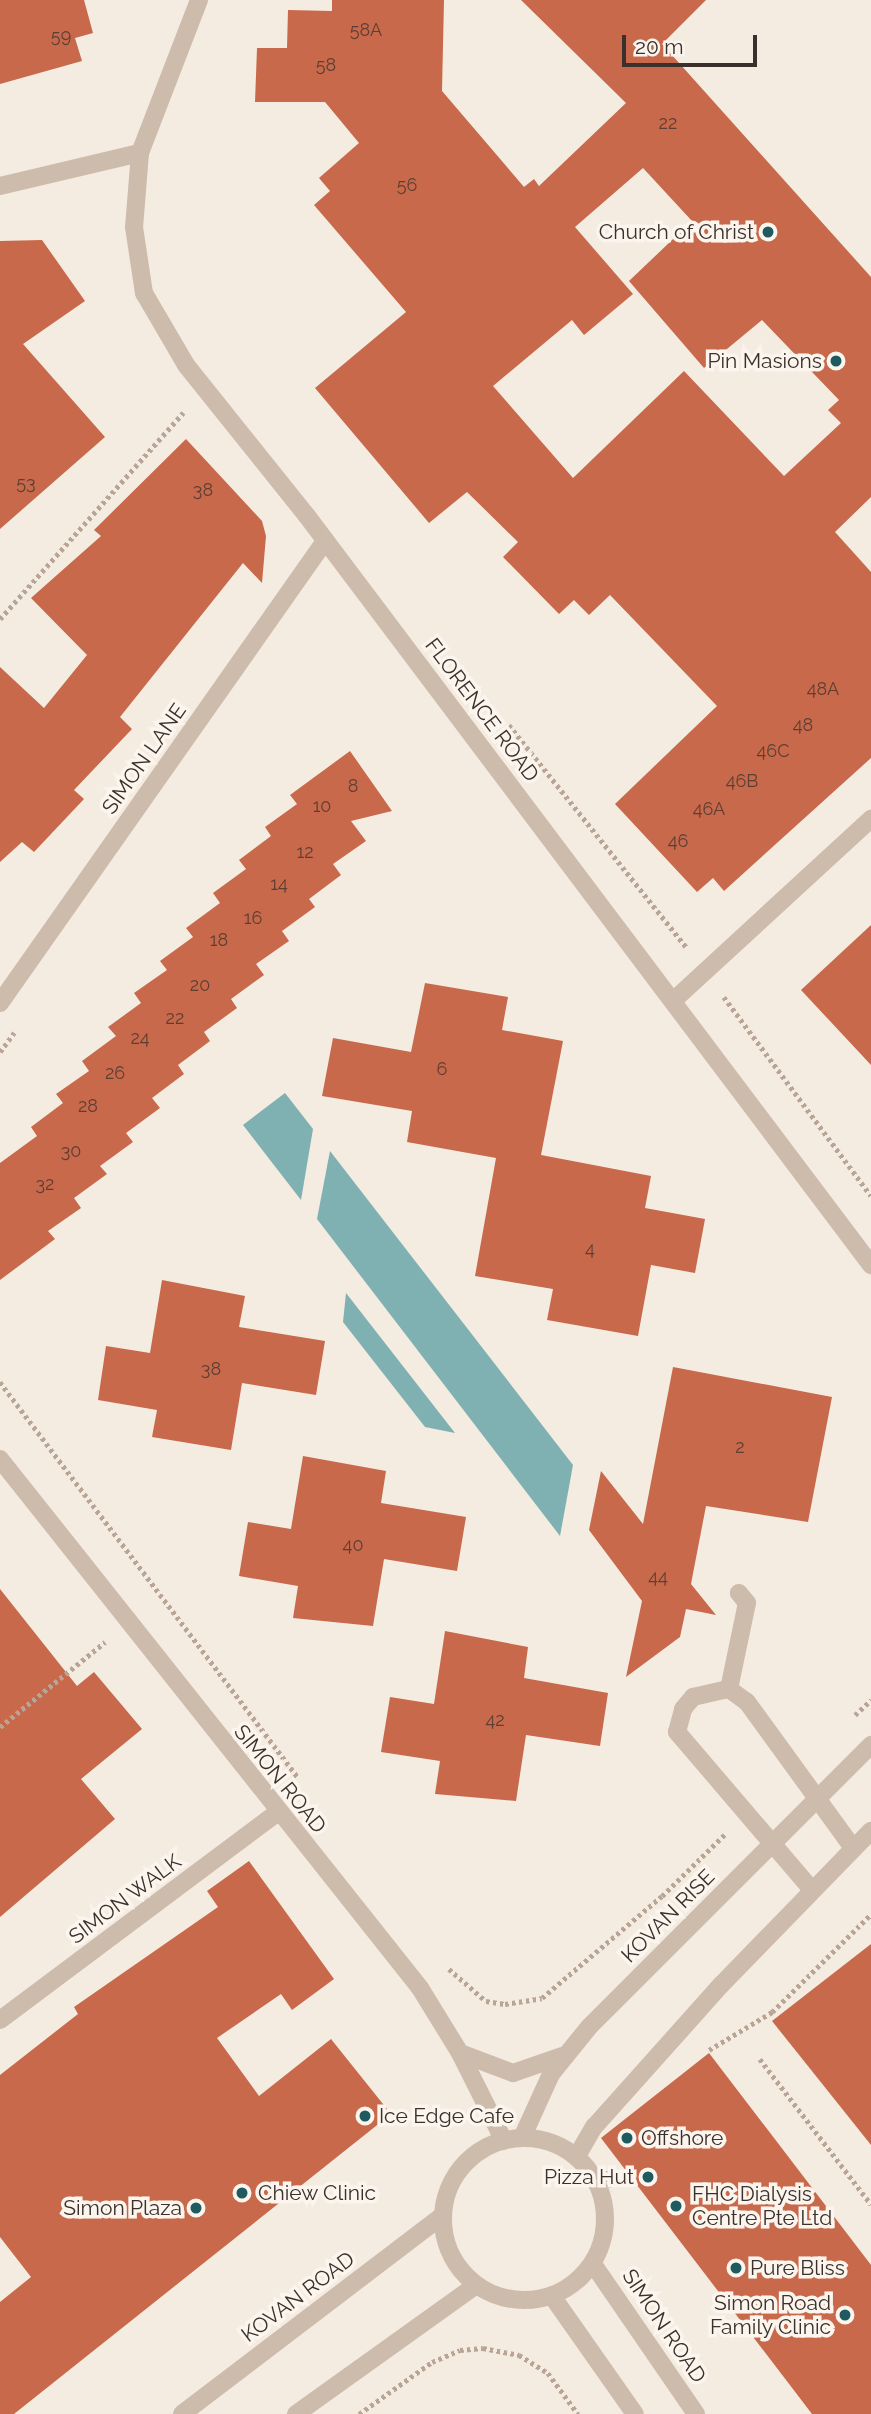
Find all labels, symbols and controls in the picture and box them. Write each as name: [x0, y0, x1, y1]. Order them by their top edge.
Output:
house number: 58A: [350, 19, 382, 41]
scale bar: [626, 21, 761, 65]
house number: 59: [51, 25, 71, 47]
text: 20 m: [635, 34, 683, 59]
house number: 58: [316, 54, 336, 76]
house number: 22: [659, 112, 677, 134]
house number: 56: [397, 174, 417, 196]
place label: Church of Christ: [598, 219, 754, 245]
marker: Church of Christ: [760, 224, 776, 240]
place label: Pin Masions: [707, 348, 822, 374]
marker: Pin Masions: [828, 353, 844, 369]
house number: 53: [16, 472, 36, 494]
house number: 38: [193, 479, 213, 501]
street label: FLORENCE ROAD: [420, 633, 544, 787]
house number: 48A: [807, 678, 839, 700]
street label: SIMON LANE: [97, 699, 191, 819]
house number: 48: [793, 714, 813, 736]
house number: 46C: [756, 740, 790, 762]
house number: 46B: [726, 770, 758, 792]
house number: 8: [348, 775, 358, 797]
house number: 10: [313, 795, 331, 817]
house number: 46A: [693, 798, 725, 820]
house number: 46: [668, 830, 688, 852]
house number: 12: [296, 841, 314, 863]
house number: 14: [270, 873, 288, 895]
house number: 16: [244, 907, 262, 929]
house number: 18: [210, 929, 228, 951]
house number: 20: [190, 974, 210, 996]
house number: 22: [166, 1007, 184, 1029]
house number: 24: [130, 1027, 150, 1049]
house number: 6: [437, 1058, 447, 1080]
house number: 26: [105, 1062, 125, 1084]
house number: 28: [78, 1095, 98, 1117]
house number: 30: [61, 1140, 81, 1162]
house number: 32: [36, 1173, 54, 1195]
house number: 4: [585, 1238, 595, 1260]
house number: 38: [201, 1358, 221, 1380]
house number: 2: [735, 1436, 745, 1458]
house number: 40: [343, 1534, 363, 1556]
house number: 44: [648, 1566, 668, 1588]
house number: 42: [485, 1709, 505, 1731]
street label: SIMON ROAD: [229, 1720, 331, 1838]
street label: SIMON WALK: [64, 1849, 186, 1949]
street label: KOVAN RISE: [616, 1864, 720, 1968]
place label: Ice Edge Cafe: [379, 2103, 514, 2129]
marker: Ice Edge Cafe: [357, 2108, 373, 2124]
place label: Offshore: [641, 2125, 723, 2151]
marker: Offshore: [619, 2130, 635, 2146]
place label: Pizza Hut: [544, 2164, 634, 2190]
marker: Pizza Hut: [640, 2169, 656, 2185]
place label: Chiew Clinic: [258, 2180, 377, 2206]
place label: FHC Dialysis Centre Pte Ltd: [692, 2181, 832, 2231]
marker: Chiew Clinic: [232, 2183, 252, 2203]
place label: Simon Plaza: [63, 2195, 182, 2221]
marker: FHC Dialysis Centre Pte Ltd: [666, 2196, 686, 2216]
marker: Simon Plaza: [188, 2200, 204, 2216]
street label: KOVAN ROAD: [237, 2246, 359, 2348]
place label: Pure Bliss: [750, 2255, 845, 2281]
marker: Pure Bliss: [728, 2260, 744, 2276]
street label: SIMON ROAD: [617, 2264, 711, 2388]
place label: Simon Road Family Clinic: [710, 2290, 831, 2340]
marker: Simon Road Family Clinic: [837, 2307, 853, 2323]

